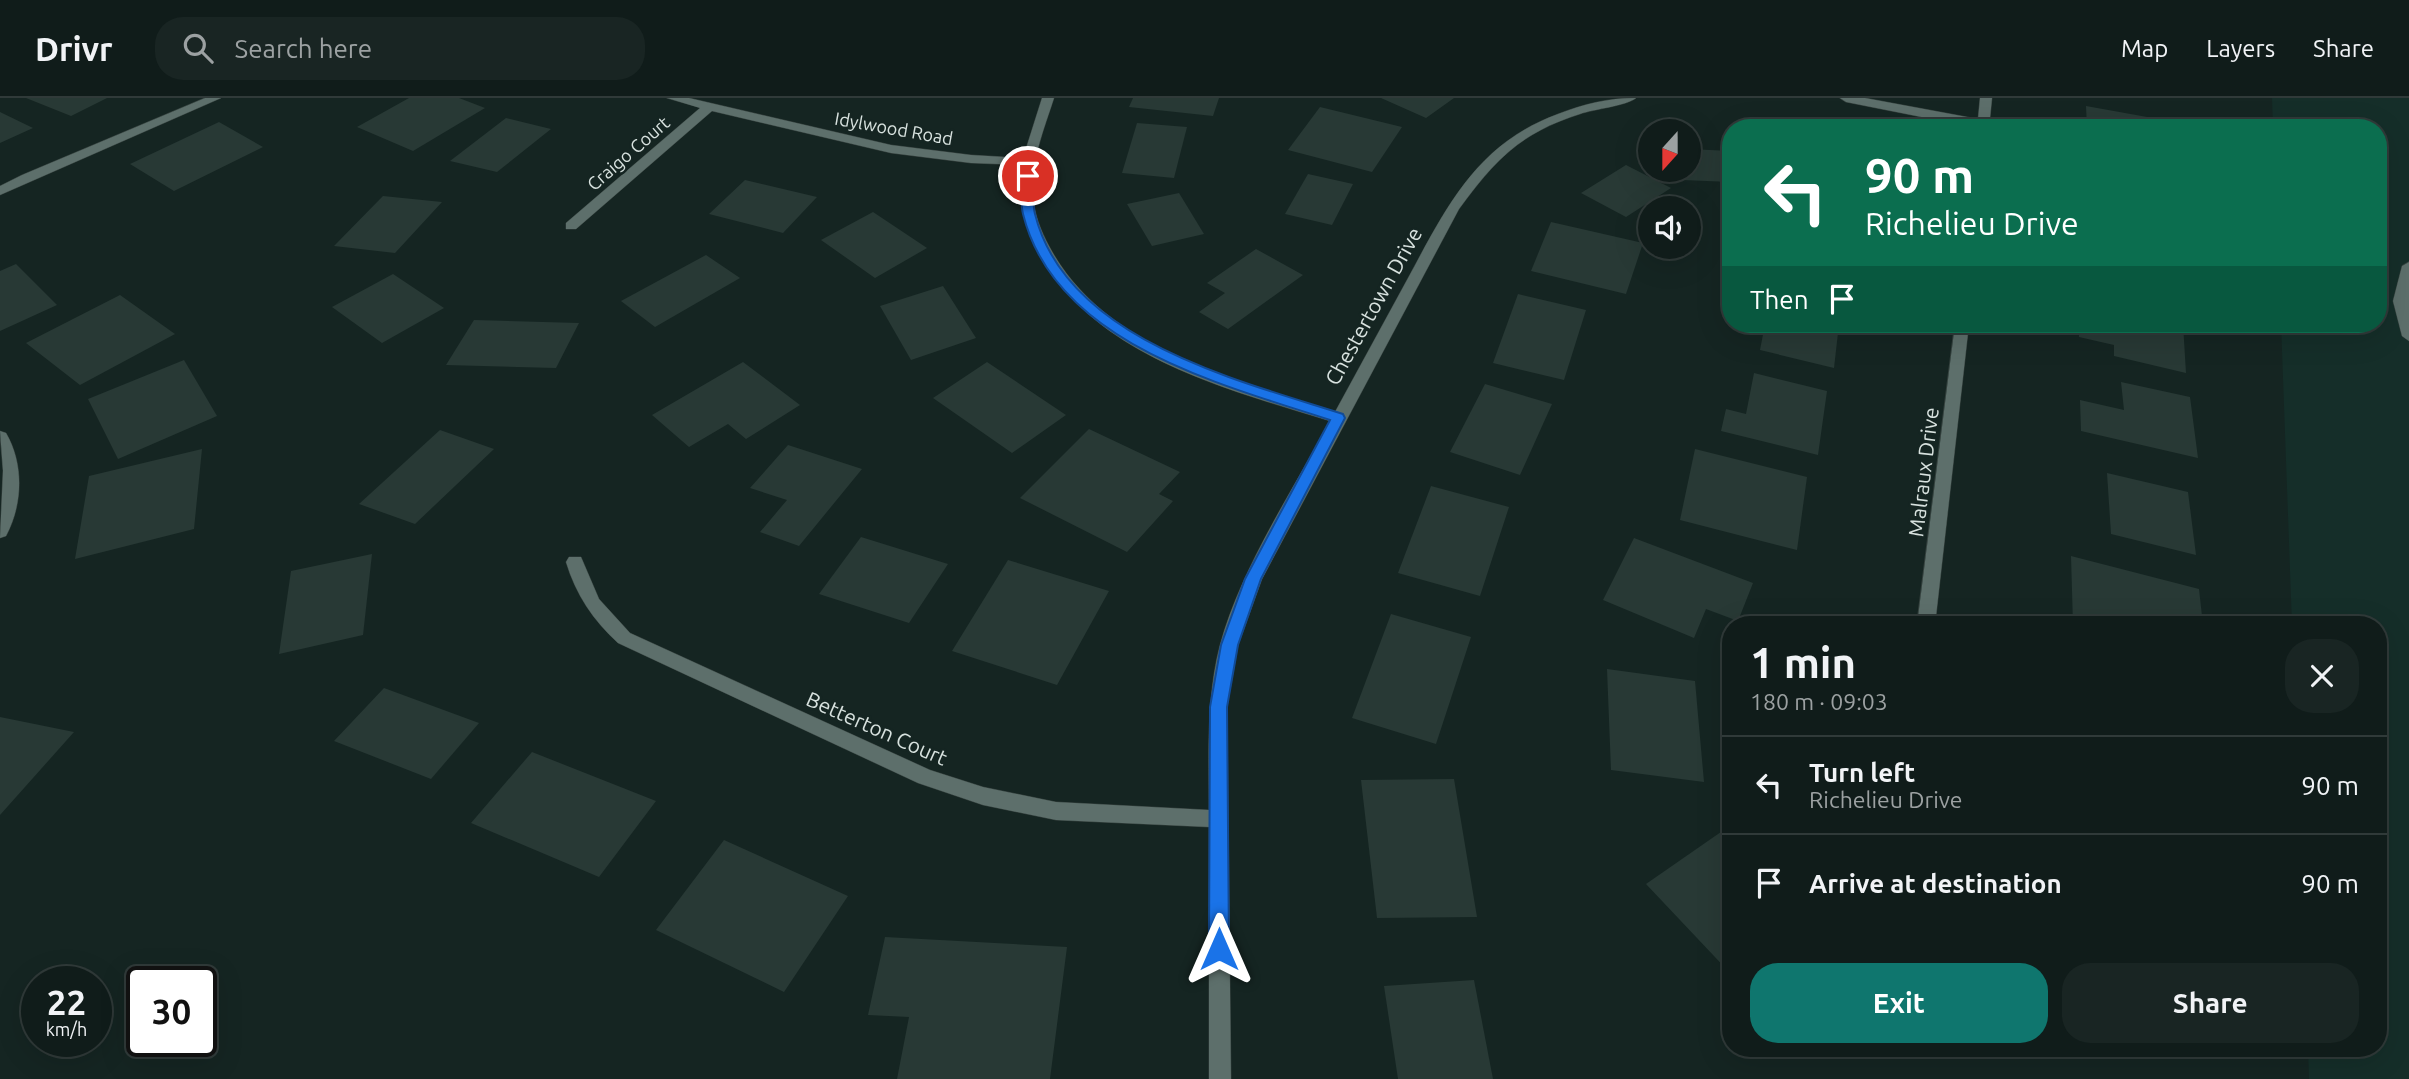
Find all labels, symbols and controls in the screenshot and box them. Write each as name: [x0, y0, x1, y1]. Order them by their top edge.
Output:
search box: [155, 17, 645, 80]
icon: search: [179, 29, 217, 67]
text: Drivr: [35, 30, 113, 67]
text: Search here: [235, 34, 372, 63]
text: Map: [2121, 35, 2168, 62]
text: Layers: [2206, 35, 2275, 62]
text: Share: [2313, 35, 2374, 62]
street label: Idylwood Road: [833, 108, 955, 148]
street label: Craigo Court: [583, 112, 673, 194]
north arrow: [1638, 119, 1701, 182]
map controls: [1638, 119, 1701, 259]
pin: [998, 146, 1058, 206]
icon: left: [1750, 147, 1841, 238]
text: 90 m: [1865, 147, 1974, 202]
icon: arrive: [1009, 157, 1047, 195]
button: sound: [1638, 196, 1701, 259]
text: Richelieu Drive: [1865, 205, 2079, 241]
street label: Chestertown Drive: [1320, 223, 1426, 389]
icon: arrive: [1823, 280, 1861, 318]
text: Then: [1750, 285, 1809, 314]
street label: Malraux Drive: [1903, 406, 1943, 538]
text: 1 min: [1750, 639, 1856, 686]
button: close: [2285, 639, 2359, 713]
street label: Betterton Court: [803, 686, 951, 770]
text: 180 m · 09:03: [1750, 689, 1888, 714]
text: Turn left: [1809, 758, 1915, 787]
icon: left: [1750, 766, 1788, 804]
text: 90 m: [2301, 771, 2359, 800]
text: Richelieu Drive: [1809, 787, 1963, 812]
icon: arrive: [1750, 864, 1788, 902]
text: Arrive at destination: [1809, 869, 2062, 898]
text: 90 m: [2301, 869, 2359, 898]
position arrow: [1182, 912, 1256, 986]
button: Exit: [1750, 963, 2048, 1043]
button: Share: [2062, 963, 2359, 1043]
speed limit sign: 30: [126, 966, 217, 1057]
text: 22: [47, 982, 86, 1022]
text: km/h: [46, 1019, 87, 1039]

